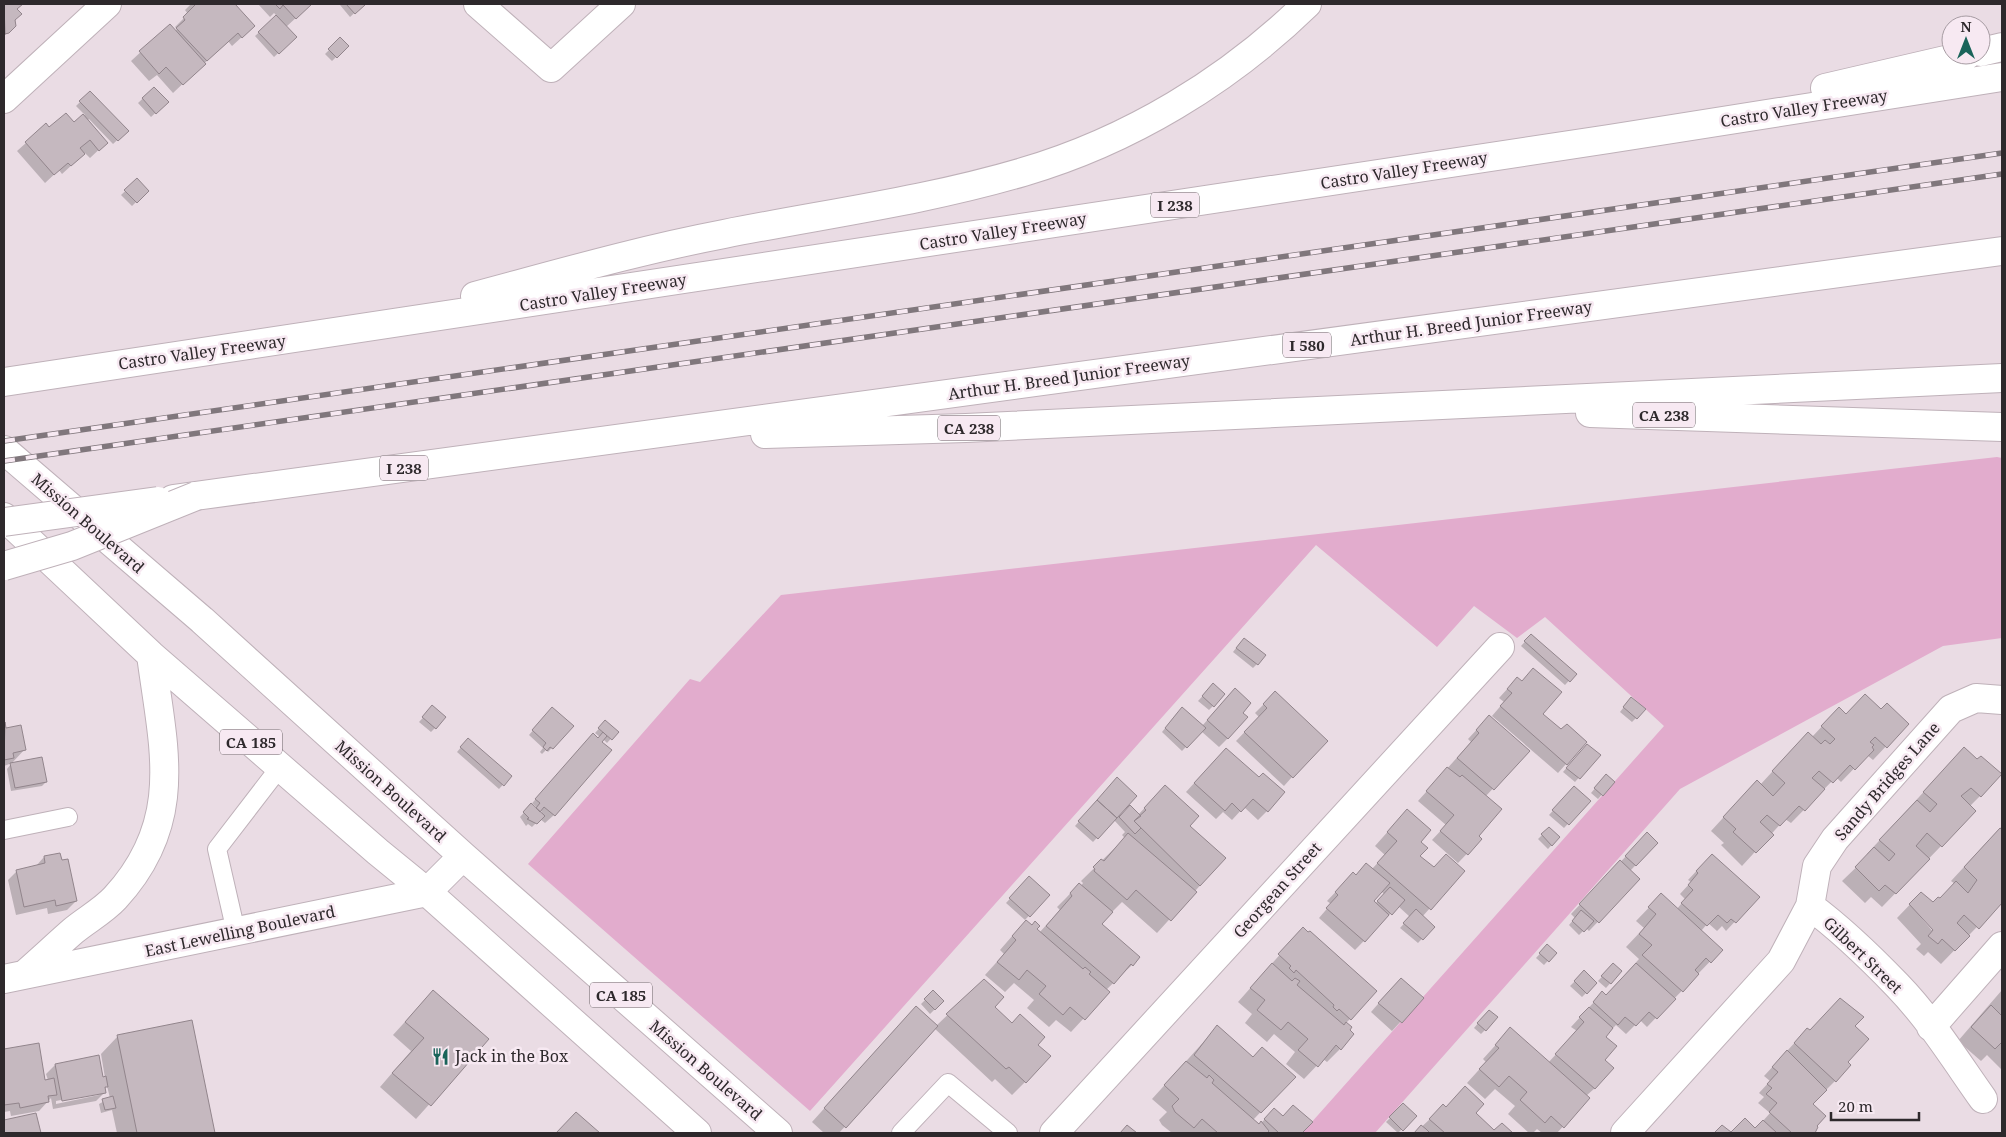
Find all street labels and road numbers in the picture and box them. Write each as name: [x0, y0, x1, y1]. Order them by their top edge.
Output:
street label: Castro Valley Freeway: [1719, 84, 1890, 132]
street label: Castro Valley Freeway: [1319, 146, 1490, 194]
road number: I 238: [1151, 192, 1199, 218]
street label: Castro Valley Freeway: [918, 207, 1089, 255]
street label: Castro Valley Freeway: [518, 268, 689, 316]
street label: Arthur H. Breed Junior Freeway: [1349, 295, 1594, 351]
street label: Castro Valley Freeway: [117, 329, 288, 375]
road number: I 580: [1283, 332, 1331, 358]
street label: Arthur H. Breed Junior Freeway: [947, 349, 1192, 405]
road number: CA 238: [1633, 402, 1695, 428]
road number: CA 238: [938, 416, 1000, 440]
road number: I 238: [380, 456, 428, 480]
street label: Mission Boulevard: [27, 468, 149, 578]
street label: Sandy Bridges Lane: [1829, 717, 1945, 845]
road number: CA 185: [220, 730, 282, 754]
street label: Mission Boulevard: [331, 735, 451, 847]
street label: Georgean Street: [1228, 837, 1326, 943]
street label: East Lewelling Boulevard: [143, 900, 337, 962]
street label: Gilbert Street: [1819, 912, 1908, 999]
road number: CA 185: [590, 982, 652, 1008]
street label: Mission Boulevard: [645, 1015, 767, 1125]

